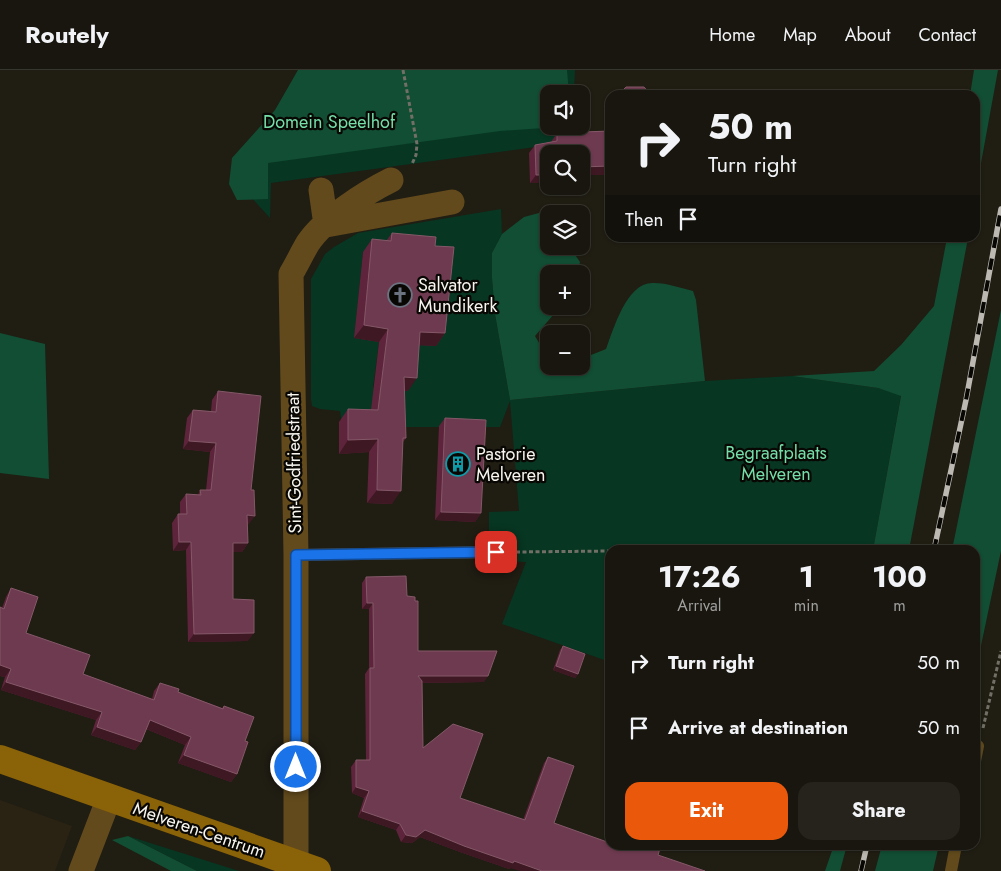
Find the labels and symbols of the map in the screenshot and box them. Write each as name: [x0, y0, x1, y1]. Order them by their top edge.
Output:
park label: Domein Speelhof: [263, 109, 396, 135]
place label: Salvator Mundikerk: [418, 272, 498, 319]
church icon: Salvator Mundikerk: [387, 282, 413, 308]
street label: Sint-Godfriedstraat: [280, 392, 308, 534]
park label: Begraafplaats Melveren: [725, 440, 827, 487]
place label: Pastorie Melveren: [476, 441, 546, 488]
building icon: Pastorie Melveren: [445, 451, 471, 477]
pin: [475, 531, 517, 573]
position arrow: [269, 740, 321, 792]
street label: Melveren-Centrum: [129, 795, 269, 865]

